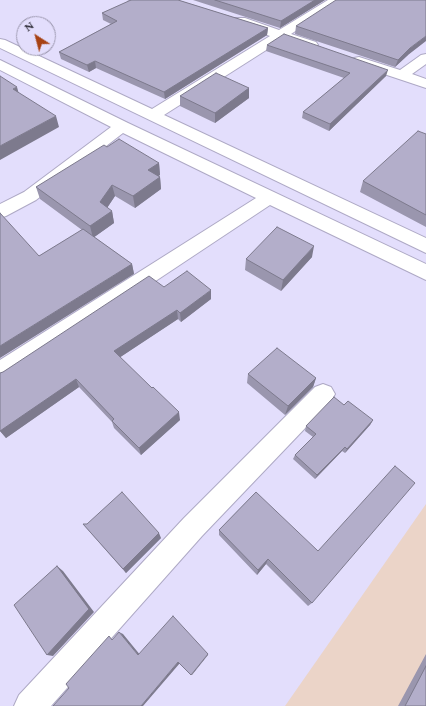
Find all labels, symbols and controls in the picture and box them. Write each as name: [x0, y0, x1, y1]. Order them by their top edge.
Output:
north arrow: [16, 16, 56, 56]
text: N: [21, 17, 38, 36]

